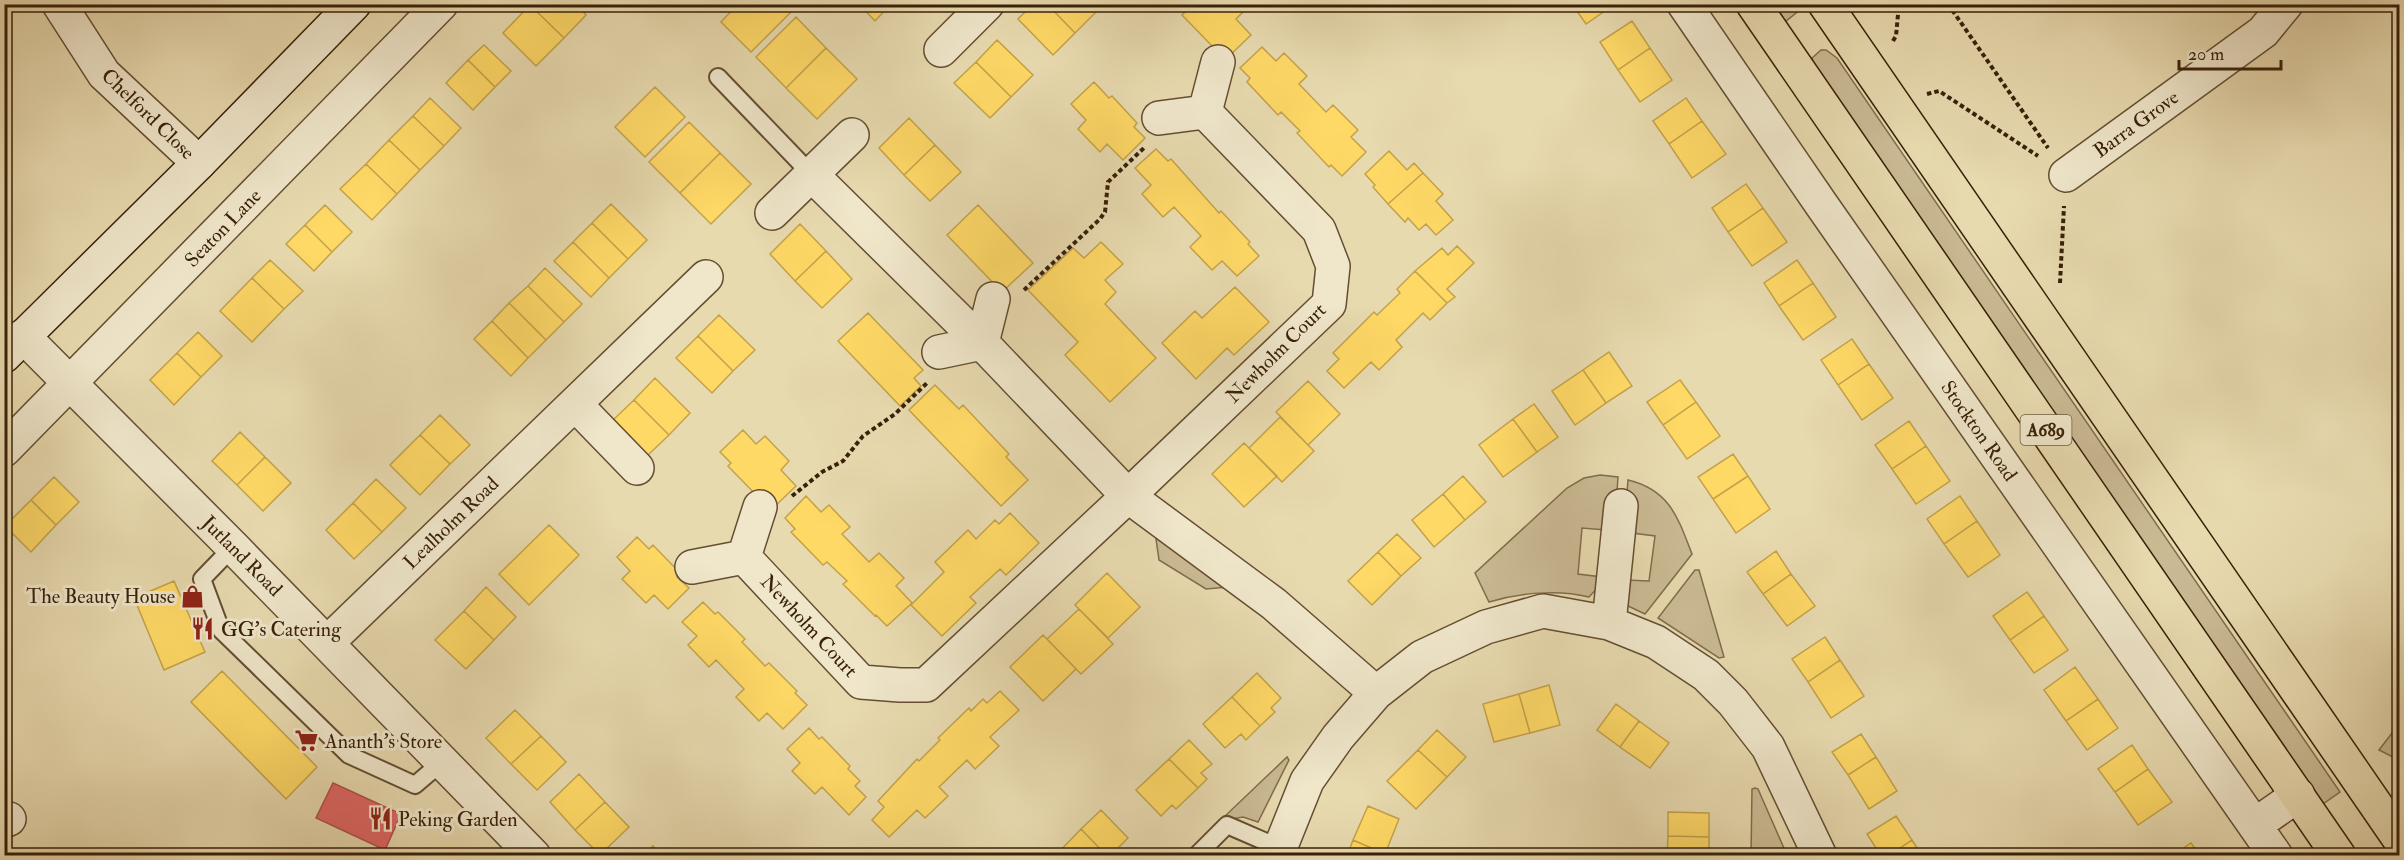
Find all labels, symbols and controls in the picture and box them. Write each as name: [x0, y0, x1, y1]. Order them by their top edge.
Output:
scale bar: [2179, 33, 2281, 71]
text: 20 m: [2188, 43, 2224, 66]
street label: Chelford Close: [96, 63, 200, 165]
street label: Barra Grove: [2089, 85, 2183, 163]
street label: Seaton Lane: [179, 183, 267, 273]
street label: Newholm Court: [1221, 297, 1332, 408]
street label: Stockton Road: [1935, 376, 2023, 486]
road number: A689: [2020, 415, 2072, 445]
street label: Lealholm Road: [398, 471, 504, 575]
street label: Jutland Road: [196, 510, 288, 602]
street label: Newholm Court: [755, 569, 863, 683]
shop icon: The Beauty House: [180, 583, 206, 609]
place label: The Beauty House: [26, 584, 175, 609]
restaurant icon: GG's Catering: [190, 616, 216, 642]
place label: GG's Catering: [221, 617, 342, 642]
supermarket icon: Ananth's Store: [294, 728, 320, 754]
place label: Ananth's Store: [324, 729, 442, 754]
restaurant icon: Peking Garden: [367, 806, 393, 832]
place label: Peking Garden: [398, 807, 518, 832]

